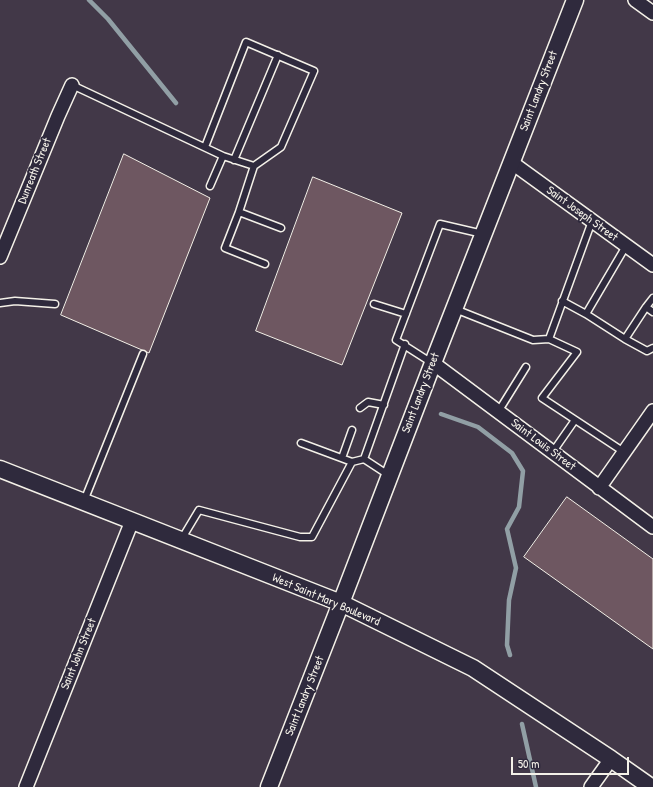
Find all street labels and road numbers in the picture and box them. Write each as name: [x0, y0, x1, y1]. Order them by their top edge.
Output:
street label: Saint Landry Street: [517, 49, 561, 133]
street label: Dunreath Street: [15, 136, 55, 206]
street label: Saint Joseph Street: [543, 183, 621, 245]
street label: Saint Landry Street: [399, 351, 443, 435]
street label: Saint Louis Street: [508, 416, 578, 474]
street label: West Saint Mary Boulevard: [270, 571, 382, 629]
street label: Saint John Street: [58, 616, 100, 692]
street label: Saint Landry Street: [282, 654, 328, 738]

